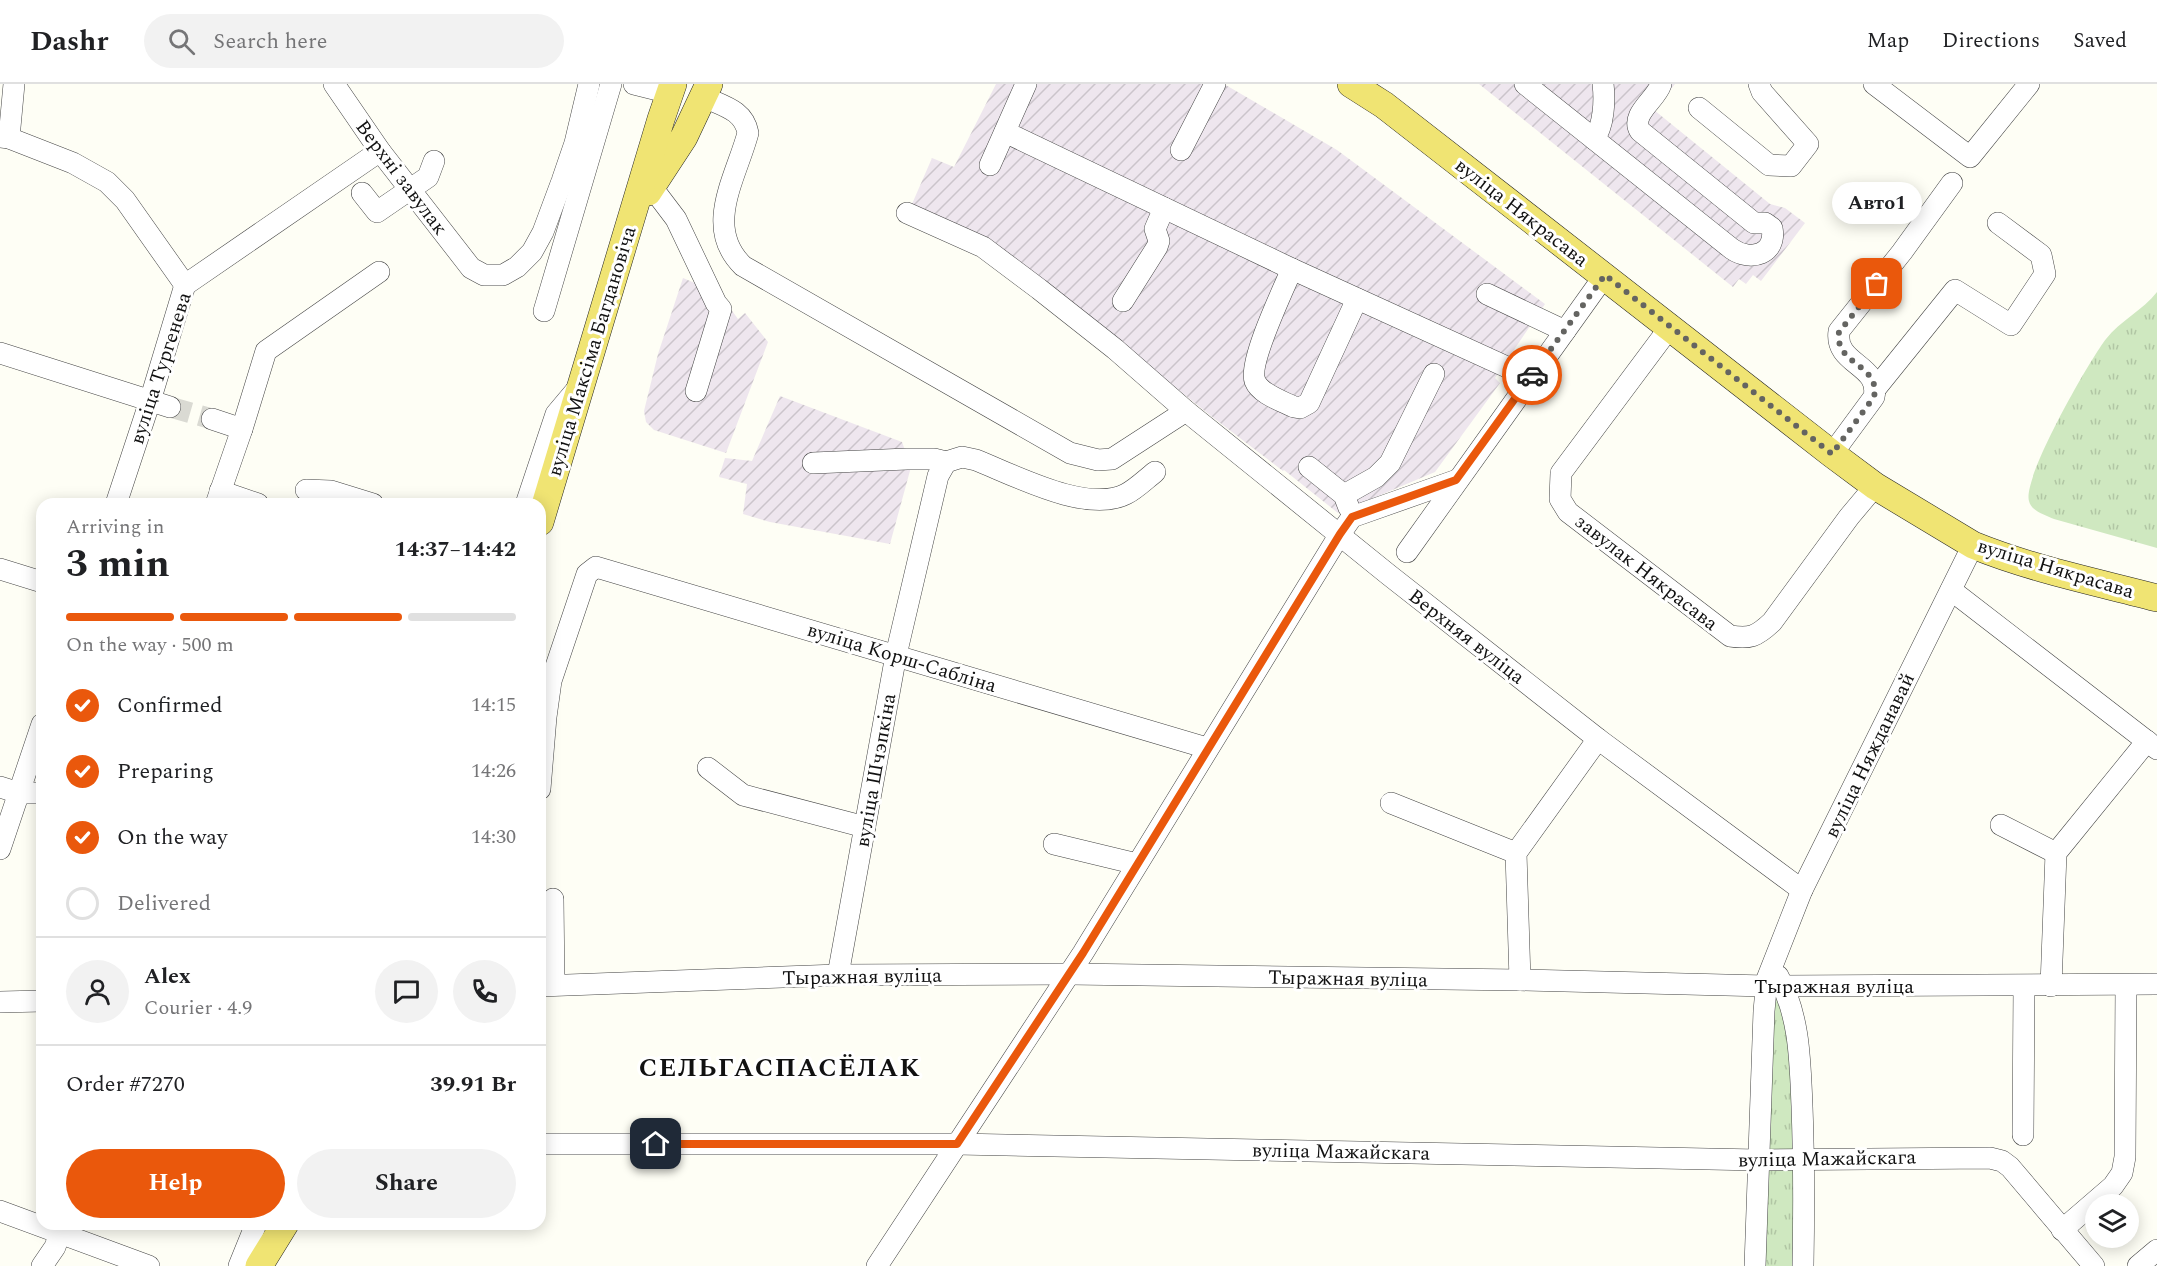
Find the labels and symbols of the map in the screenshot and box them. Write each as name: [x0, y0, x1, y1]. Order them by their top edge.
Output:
street label: Верхні завулак: [348, 113, 455, 242]
street label: вуліца Някрасава: [1448, 151, 1595, 275]
callout: Авто1: [1832, 182, 1922, 224]
street label: вуліца Максіма Багдановіча: [540, 222, 644, 480]
pin: [1851, 258, 1902, 309]
street label: вуліца Тургенева: [122, 288, 200, 448]
courier: [1502, 345, 1562, 405]
street label: завулак Някрасава: [1568, 507, 1725, 639]
street label: вуліца Някрасава: [1974, 531, 2138, 607]
street label: Верхняя вуліца: [1402, 582, 1531, 692]
street label: вуліца Корш-Сабліна: [803, 615, 1000, 701]
street label: вуліца Няжданавай: [1817, 668, 1923, 843]
street label: вуліца Шчэпкіна: [848, 691, 904, 849]
street label: Тыражная вуліца: [782, 961, 942, 993]
street label: Тыражная вуліца: [1268, 963, 1428, 995]
street label: Тыражная вуліца: [1754, 972, 1914, 1002]
district label: СЕЛЬГАСПАСЁЛАК: [639, 1048, 921, 1088]
pin: [630, 1118, 681, 1169]
street label: вуліца Мажайскага: [1252, 1135, 1431, 1169]
street label: вуліца Мажайскага: [1738, 1142, 1917, 1176]

